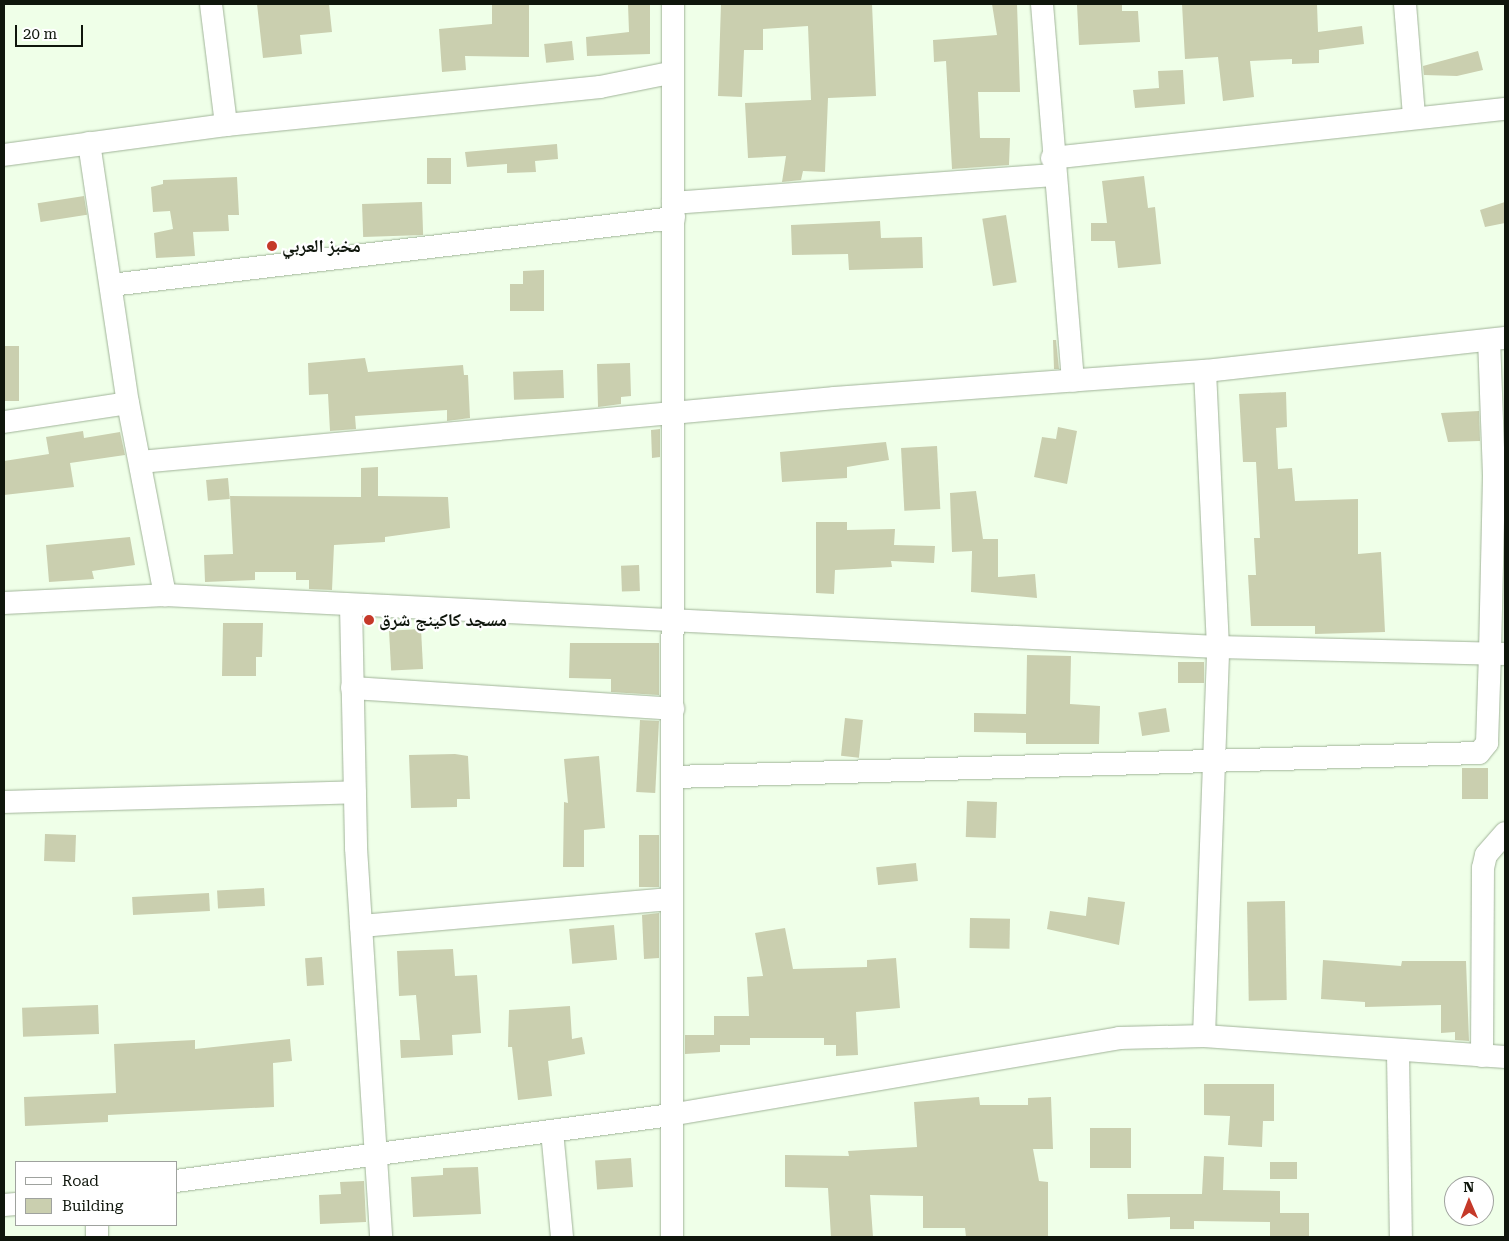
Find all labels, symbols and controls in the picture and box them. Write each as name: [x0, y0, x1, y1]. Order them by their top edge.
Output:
scale bar: [18, 15, 85, 47]
text: 20 m: [23, 25, 57, 43]
place label: مخبز العربي: [282, 235, 361, 257]
marker: مخبز العربي: [266, 240, 278, 252]
place label: مسجد كاكينج شرق: [379, 609, 507, 631]
marker: مسجد كاكينج شرق: [363, 614, 375, 626]
legend: [15, 1161, 178, 1226]
text: Road: [62, 1172, 99, 1190]
north arrow: [1444, 1176, 1494, 1226]
text: N: [1463, 1179, 1474, 1195]
text: Building: [62, 1197, 123, 1215]

